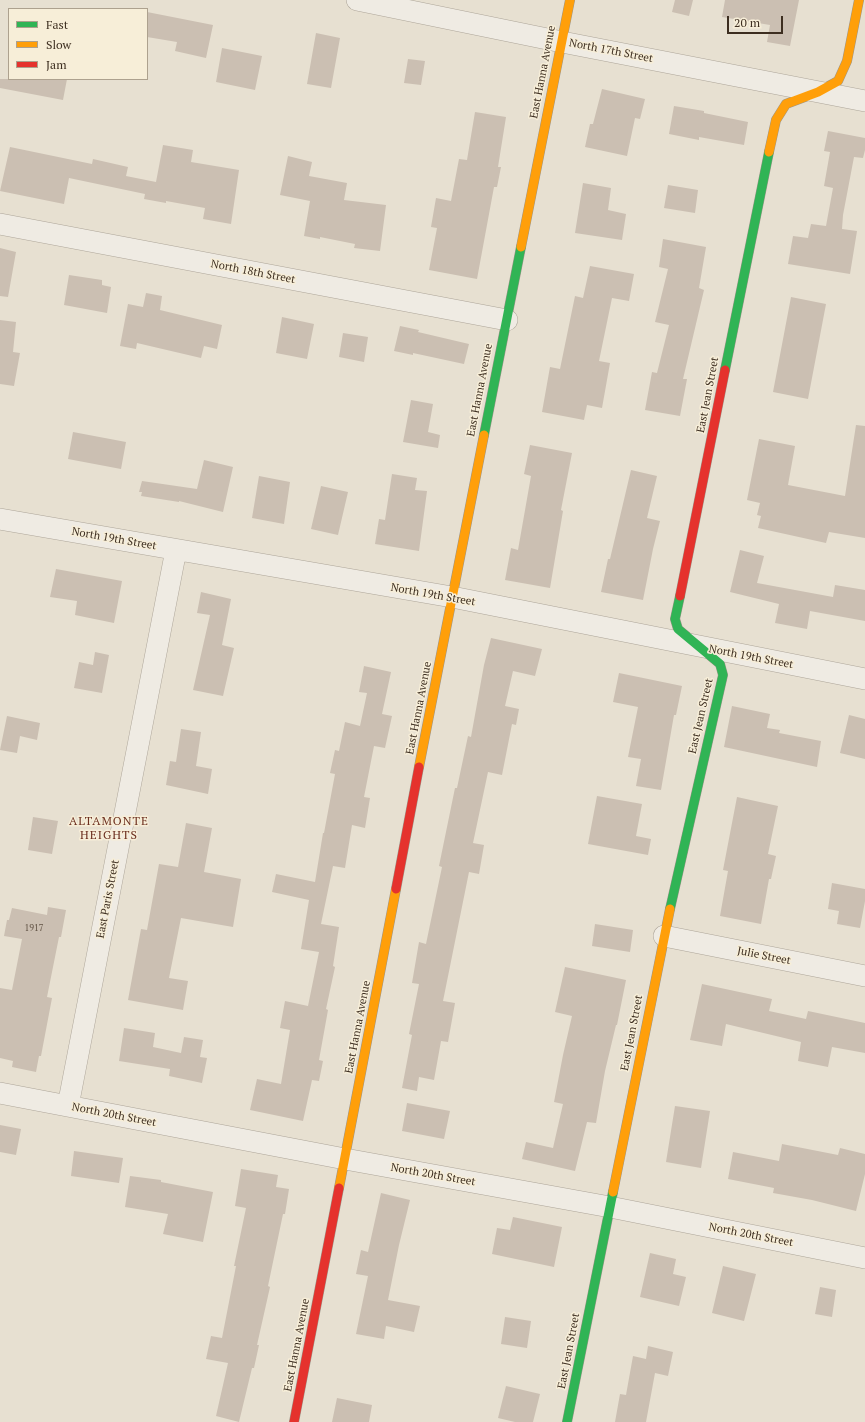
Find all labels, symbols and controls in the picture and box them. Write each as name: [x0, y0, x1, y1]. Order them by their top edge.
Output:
legend: [8, 8, 148, 80]
scale bar: [729, 8, 785, 34]
text: 20 m: [734, 15, 760, 30]
text: Fast: [46, 17, 68, 32]
street label: East Hanna Avenue: [528, 24, 558, 120]
street label: North 17th Street: [568, 36, 654, 66]
text: Slow: [46, 37, 71, 52]
text: Jam: [46, 57, 67, 72]
street label: North 18th Street: [210, 257, 296, 287]
street label: East Hanna Avenue: [465, 342, 495, 438]
street label: East Jean Street: [694, 356, 722, 434]
street label: North 19th Street: [71, 525, 157, 553]
street label: North 19th Street: [390, 581, 476, 609]
street label: North 19th Street: [708, 642, 794, 672]
street label: East Hanna Avenue: [404, 660, 434, 756]
street label: East Jean Street: [686, 677, 716, 755]
district label: ALTAMONTE HEIGHTS: [69, 815, 149, 843]
street label: East Paris Street: [94, 859, 122, 939]
house number: 1917: [24, 923, 44, 933]
street label: Julie Street: [736, 944, 792, 968]
street label: East Hanna Avenue: [343, 979, 373, 1075]
street label: East Jean Street: [618, 994, 646, 1072]
street label: North 20th Street: [71, 1100, 157, 1130]
street label: North 20th Street: [390, 1161, 476, 1189]
street label: North 20th Street: [708, 1220, 794, 1250]
street label: East Hanna Avenue: [282, 1297, 312, 1393]
street label: East Jean Street: [555, 1312, 583, 1390]

